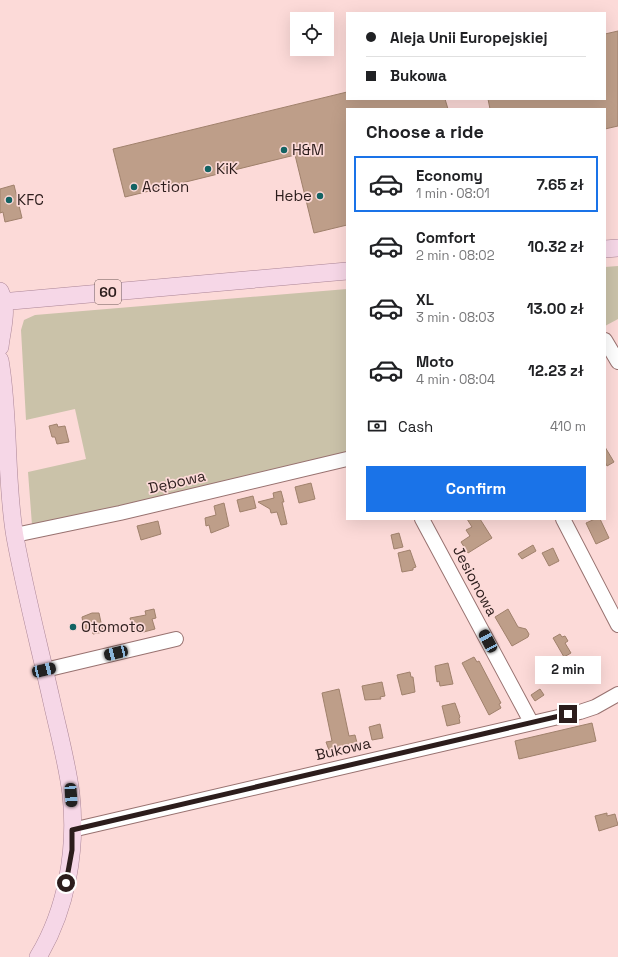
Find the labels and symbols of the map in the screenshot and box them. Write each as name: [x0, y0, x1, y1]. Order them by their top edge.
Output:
place label: H&M: [292, 140, 324, 159]
marker: H&M: [279, 145, 289, 155]
place label: KiK: [216, 159, 238, 178]
marker: KiK: [203, 164, 213, 174]
place label: Action: [142, 177, 189, 196]
marker: Action: [129, 182, 139, 192]
place label: Hebe: [275, 186, 312, 205]
place label: KFC: [17, 190, 44, 209]
marker: Hebe: [315, 191, 325, 201]
marker: KFC: [4, 195, 14, 205]
road number: 60: [95, 280, 121, 304]
street label: Dębowa: [146, 466, 208, 497]
street label: Jesionowa: [449, 542, 502, 620]
place label: Otomoto: [81, 617, 145, 636]
marker: Otomoto: [68, 622, 78, 632]
car: [477, 628, 499, 654]
car: [103, 644, 129, 662]
callout: 2 min: [535, 656, 601, 684]
car: [31, 661, 57, 679]
route end: [559, 705, 577, 723]
street label: Bukowa: [313, 733, 373, 764]
car: [64, 783, 78, 807]
route start: [57, 874, 75, 892]

